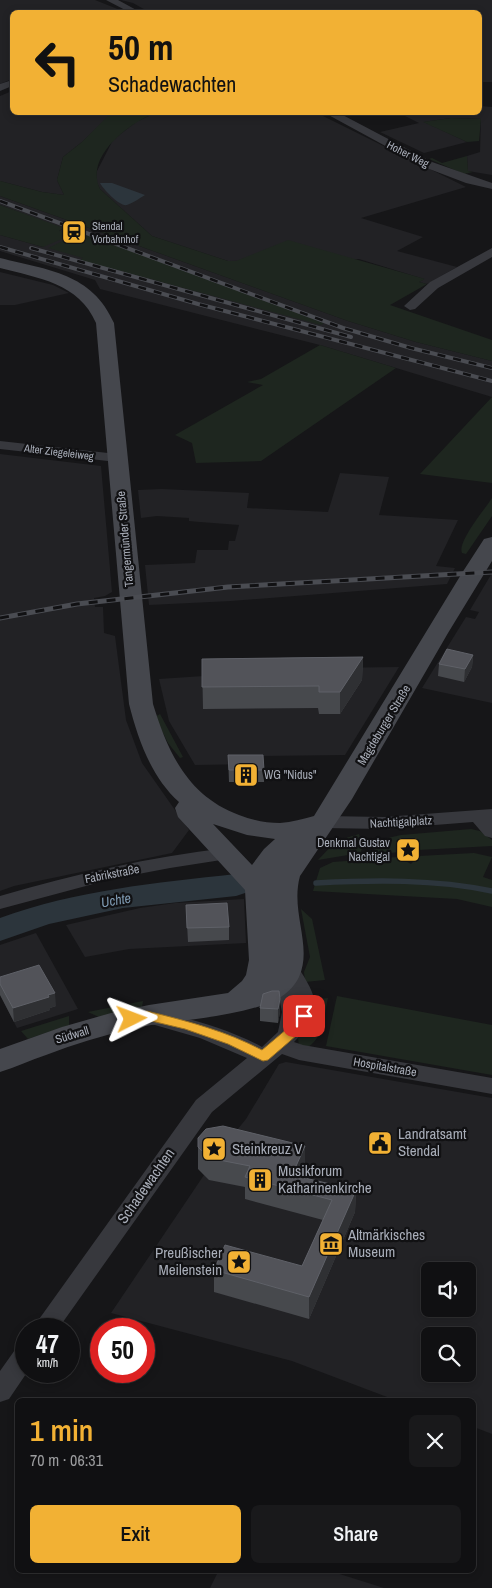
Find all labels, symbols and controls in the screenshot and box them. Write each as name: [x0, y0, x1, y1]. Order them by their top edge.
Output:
text: 50 m: [108, 24, 173, 71]
icon: left: [25, 30, 90, 95]
text: Schadewachten: [108, 69, 236, 99]
street label: Hoher Weg: [385, 137, 431, 171]
station icon: Stendal Vorbahnhof: [61, 219, 87, 245]
place label: Stendal Vorbahnhof: [92, 219, 139, 246]
street label: Alter Ziegeleiweg: [22, 441, 95, 463]
street label: Tangermünder Straße: [113, 491, 137, 587]
street label: Magdeburger Straße: [354, 682, 414, 768]
building icon: WG "Nidus": [233, 762, 259, 788]
place label: WG "Nidus": [264, 767, 317, 783]
street label: Nachtigalplatz: [369, 812, 433, 832]
place label: Denkmal Gustav Nachtigal: [317, 835, 390, 865]
place icon: Denkmal Gustav Nachtigal: [395, 837, 421, 863]
street label: Fabrikstraße: [83, 861, 141, 887]
water label: Uchte: [100, 889, 132, 911]
position arrow: [105, 992, 157, 1044]
pin: [283, 995, 325, 1037]
icon: arrive: [290, 1002, 318, 1030]
street label: Südwall: [53, 1022, 91, 1048]
street label: Hospitalstraße: [352, 1054, 418, 1080]
place label: Landratsamt Stendal: [398, 1123, 467, 1161]
public building icon: Landratsamt Stendal: [367, 1130, 393, 1156]
place icon: Steinkreuz V: [201, 1136, 227, 1162]
place label: Steinkreuz V: [232, 1138, 303, 1159]
street label: Schadewachten: [112, 1144, 179, 1228]
place label: Musikforum Katharinenkirche: [278, 1160, 372, 1198]
building icon: Musikforum Katharinenkirche: [247, 1167, 273, 1193]
place label: Altmärkisches Museum: [347, 1224, 425, 1262]
museum icon: Altmärkisches Museum: [318, 1231, 344, 1257]
place label: Preußischer Meilenstein: [155, 1242, 222, 1280]
place icon: Preußischer Meilenstein: [226, 1249, 252, 1275]
map controls: [421, 1262, 476, 1382]
button: sound: [421, 1262, 476, 1317]
speed limit sign: 50: [90, 1318, 155, 1383]
text: 47: [36, 1327, 59, 1361]
button: search: [421, 1327, 476, 1382]
text: km/h: [37, 1355, 58, 1371]
text: 1 min: [30, 1410, 93, 1450]
button: close: [409, 1415, 461, 1467]
text: 70 m · 06:31: [30, 1449, 103, 1471]
button: Exit: [30, 1505, 241, 1563]
button: Share: [251, 1505, 461, 1563]

